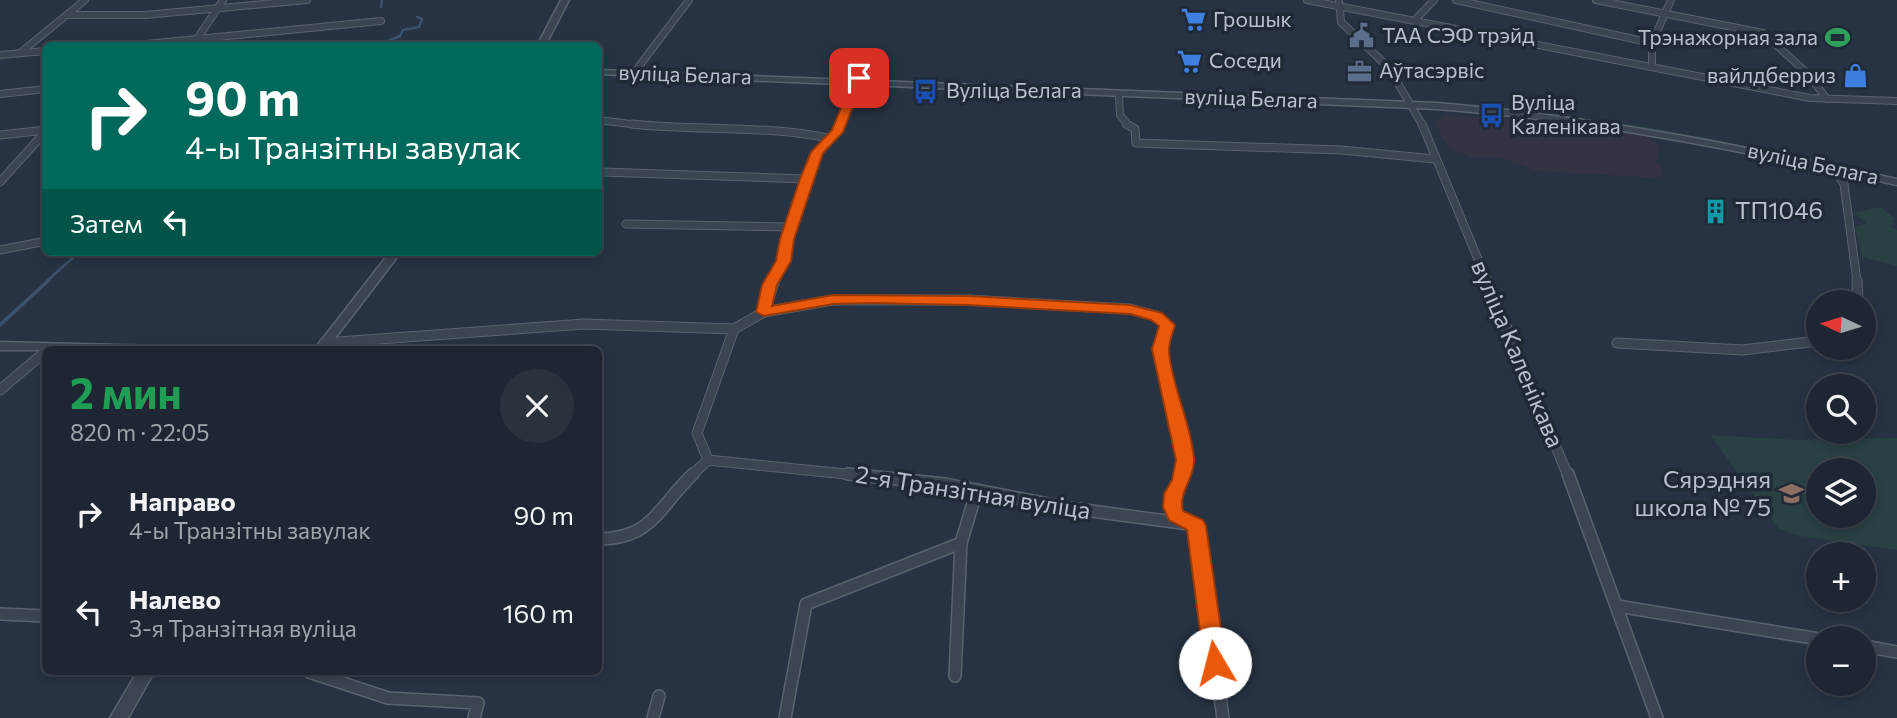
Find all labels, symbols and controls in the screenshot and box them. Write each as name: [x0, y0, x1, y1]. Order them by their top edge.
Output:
supermarket icon: Грошык: [1179, 6, 1207, 34]
place label: Грошык: [1213, 6, 1292, 31]
public building icon: ТАА СЭФ трэйд: [1348, 22, 1376, 50]
place label: ТАА СЭФ трэйд: [1382, 22, 1534, 47]
place label: Трэнажорная зала: [1638, 24, 1818, 49]
sports icon: Трэнажорная зала: [1824, 24, 1852, 52]
supermarket icon: Соседи: [1175, 47, 1203, 75]
place label: Соседи: [1209, 47, 1282, 72]
pin: [829, 48, 889, 108]
office icon: Аўтасэрвіс: [1345, 57, 1373, 85]
place label: Аўтасэрвіс: [1379, 57, 1485, 82]
street label: вуліца Белага: [618, 59, 752, 88]
icon: arrive: [840, 59, 878, 97]
place label: вайлдберриз: [1707, 62, 1836, 87]
shop icon: вайлдберриз: [1842, 62, 1870, 90]
text: 90 m: [185, 66, 300, 126]
icon: right: [70, 70, 161, 161]
bus stop icon: Вуліца Белага: [912, 77, 940, 105]
place label: Вуліца Белага: [946, 77, 1082, 102]
street label: вуліца Белага: [1184, 83, 1318, 112]
place label: Вуліца Каленікава: [1511, 89, 1621, 138]
bus stop icon: Вуліца Каленікава: [1477, 101, 1505, 129]
text: 4-ы Транзітны завулак: [185, 126, 521, 166]
street label: вуліца Белага: [1746, 136, 1881, 189]
place label: ТП1046: [1735, 195, 1823, 224]
building icon: ТП1046: [1701, 197, 1729, 225]
icon: left: [157, 203, 195, 241]
text: Затем: [70, 207, 143, 238]
street label: вуліца Каленікава: [1466, 255, 1571, 451]
north arrow: [1806, 290, 1876, 360]
map controls: [1806, 290, 1876, 696]
text: 2 мин: [70, 366, 182, 418]
button: close: [500, 369, 574, 443]
button: search: [1806, 374, 1876, 444]
text: 820 m · 22:05: [70, 418, 209, 446]
button: layers: [1806, 458, 1876, 528]
street label: 2-я Транзітная вуліца: [854, 459, 1093, 524]
place label: Сярэдняя школа № 75: [1635, 464, 1771, 521]
school or university icon: Сярэдняя школа № 75: [1777, 480, 1805, 508]
text: Направо: [129, 485, 236, 516]
icon: right: [70, 495, 108, 533]
text: 90 m: [514, 499, 574, 530]
text: 4-ы Транзітны завулак: [129, 516, 371, 544]
button: +: [1806, 542, 1876, 612]
text: Налево: [129, 583, 221, 614]
icon: left: [70, 593, 108, 631]
text: 160 m: [502, 597, 574, 628]
text: 3-я Транзітная вуліца: [129, 614, 357, 642]
position arrow: [1178, 626, 1252, 700]
button: −: [1806, 626, 1876, 696]

